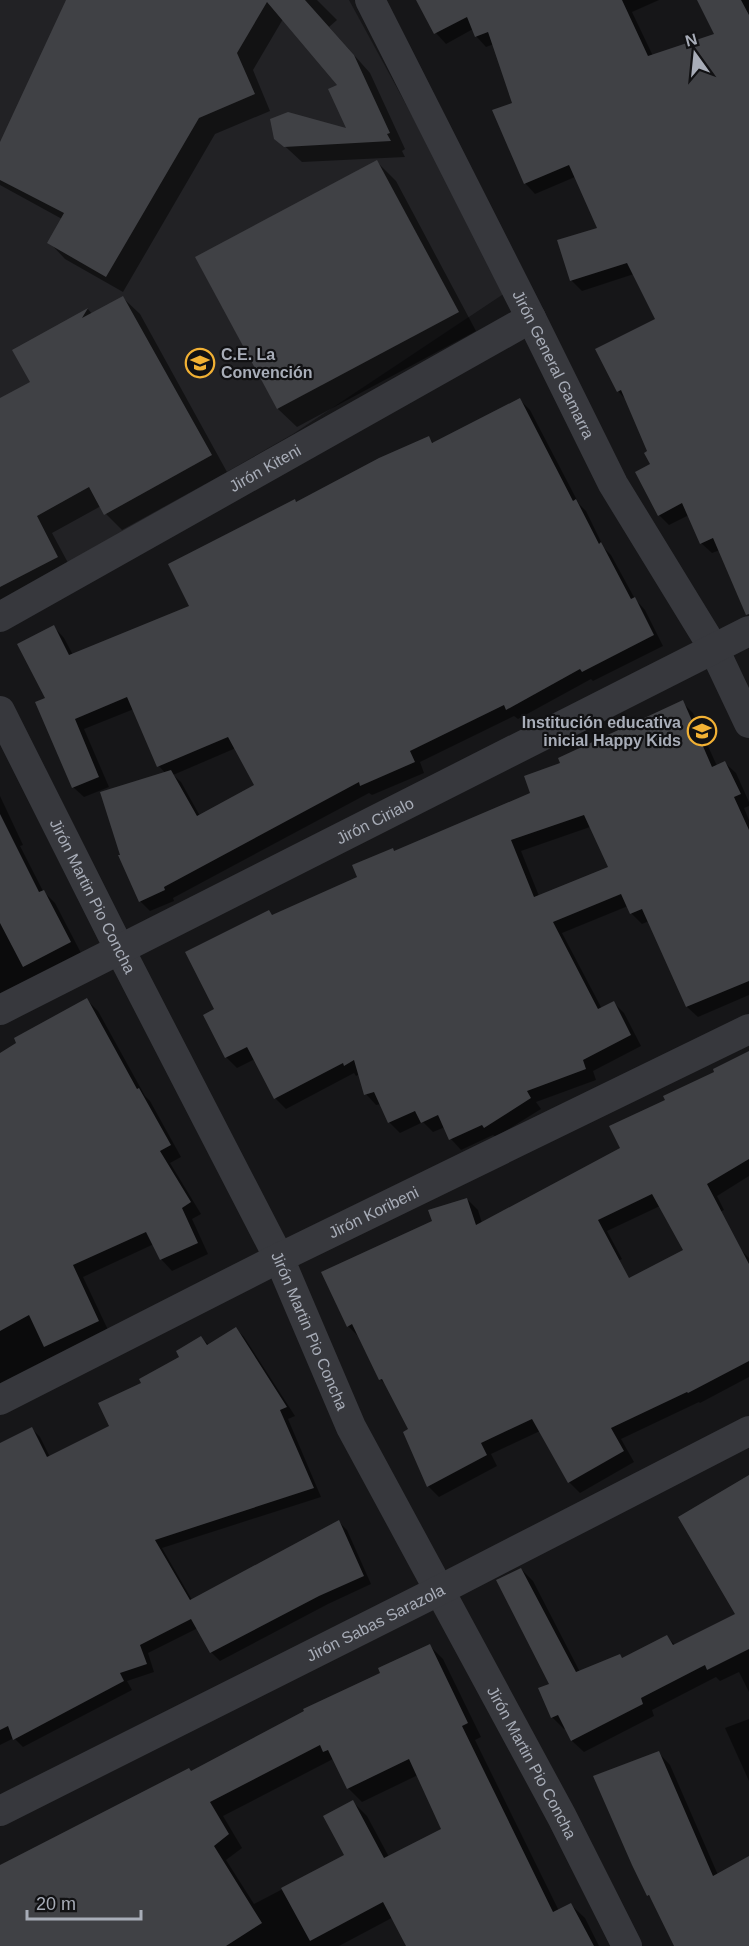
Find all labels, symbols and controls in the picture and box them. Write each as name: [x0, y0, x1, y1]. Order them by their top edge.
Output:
north arrow: [665, 24, 725, 84]
text: N: [683, 30, 699, 50]
street label: Jirón General Gamarra: [510, 287, 598, 441]
place label: C.E. La Convención: [221, 346, 313, 381]
school or university icon: C.E. La Convención: [184, 347, 216, 379]
street label: Jirón Kiteni: [226, 441, 304, 495]
place label: Institución educativa inicial Happy Kids: [522, 714, 681, 749]
school or university icon: Institución educativa inicial Happy Kids: [686, 715, 718, 747]
street label: Jirón Cirialo: [333, 794, 416, 847]
street label: Jirón Martin Pio Concha: [47, 816, 139, 976]
street label: Jirón Koribeni: [326, 1183, 421, 1241]
street label: Jirón Martin Pio Concha: [268, 1248, 351, 1413]
street label: Jirón Sabas Sarazola: [304, 1581, 447, 1664]
street label: Jirón Martin Pio Concha: [484, 1683, 580, 1842]
scale bar: [27, 1883, 141, 1921]
text: 20 m: [36, 1894, 76, 1914]

